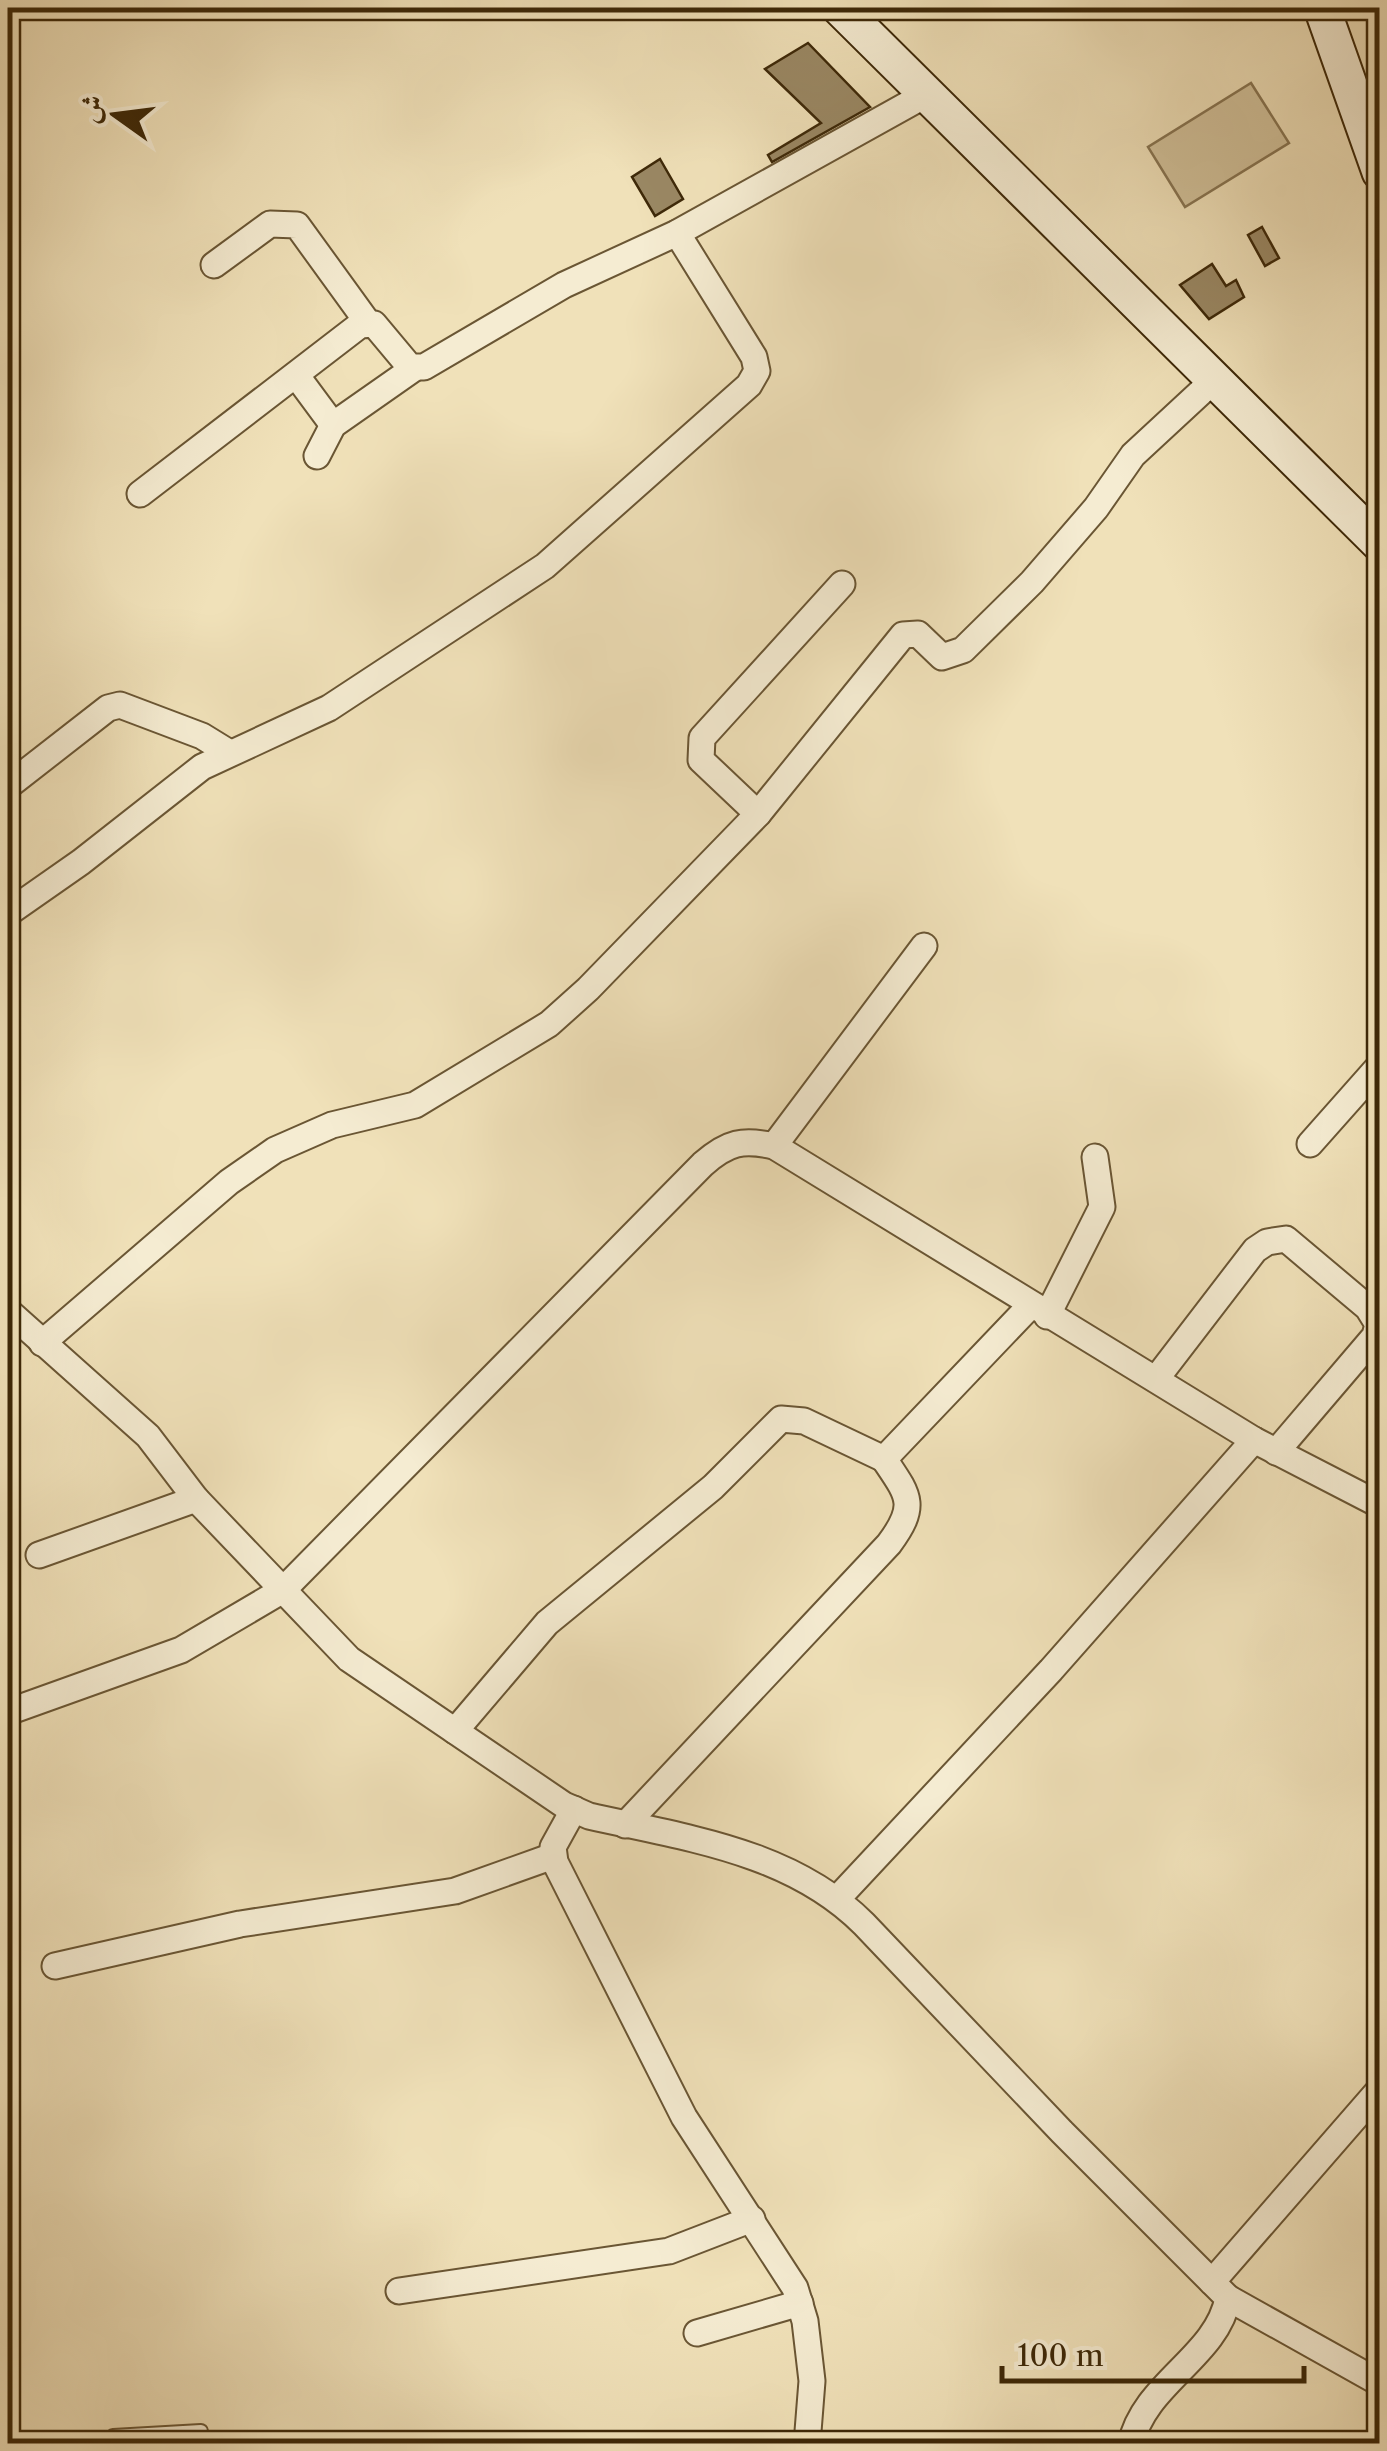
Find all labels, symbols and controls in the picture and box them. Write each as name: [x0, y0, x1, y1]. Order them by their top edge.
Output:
north arrow: [65, 65, 165, 165]
text: ش: [71, 91, 111, 127]
scale bar: [1002, 2321, 1304, 2383]
text: 100 m: [1017, 2337, 1104, 2374]

